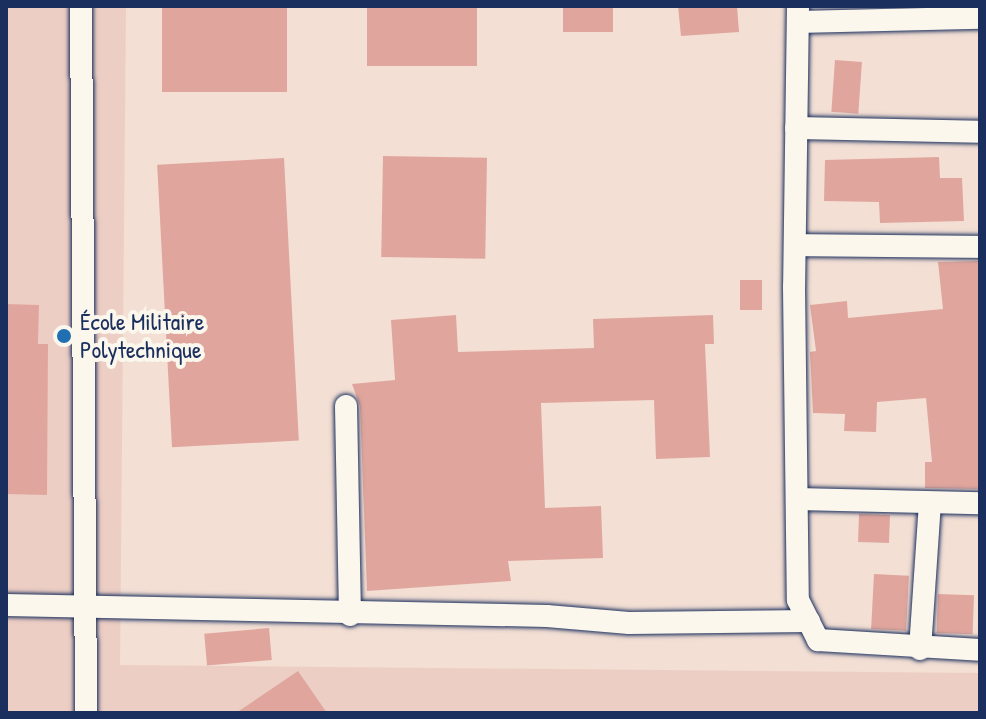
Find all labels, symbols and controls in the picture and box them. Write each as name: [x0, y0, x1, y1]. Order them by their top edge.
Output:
place label: École Militaire Polytechnique: [80, 308, 204, 364]
marker: École Militaire Polytechnique: [55, 327, 73, 345]

